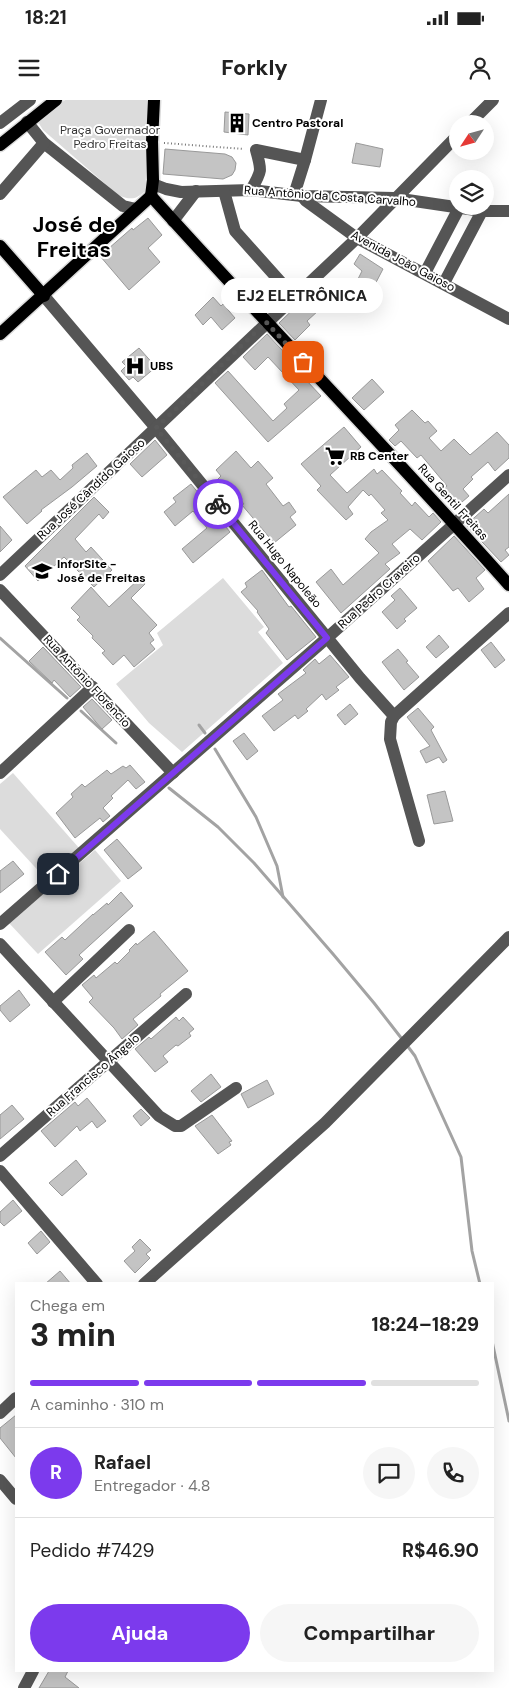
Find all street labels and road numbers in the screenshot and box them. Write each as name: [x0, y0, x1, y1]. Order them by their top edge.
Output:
street label: Rua Antônio da Costa Carvalho: [244, 182, 416, 210]
street label: Avenida João Gaioso: [348, 227, 458, 295]
street label: Rua José Cândido Gaioso: [34, 435, 148, 543]
street label: Rua Gentil Freitas: [414, 460, 492, 544]
street label: Rua Hugo Napoleão: [245, 517, 325, 611]
street label: Rua Pedro Craveiro: [334, 550, 424, 632]
street label: Rua Antônio Florêncio: [40, 631, 134, 731]
street label: Rua Francisco Ângelo: [43, 1030, 143, 1120]

